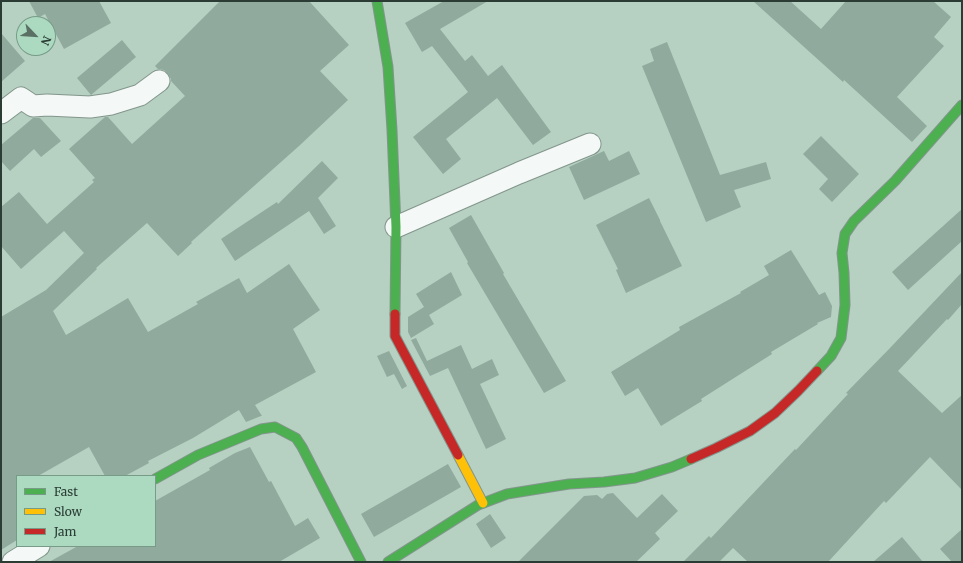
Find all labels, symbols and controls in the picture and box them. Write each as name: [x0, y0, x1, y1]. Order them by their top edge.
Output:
north arrow: [16, 16, 56, 56]
text: N: [38, 34, 54, 48]
legend: [16, 475, 156, 547]
text: Fast: [54, 484, 78, 499]
text: Slow: [54, 504, 82, 519]
text: Jam: [54, 524, 76, 539]

